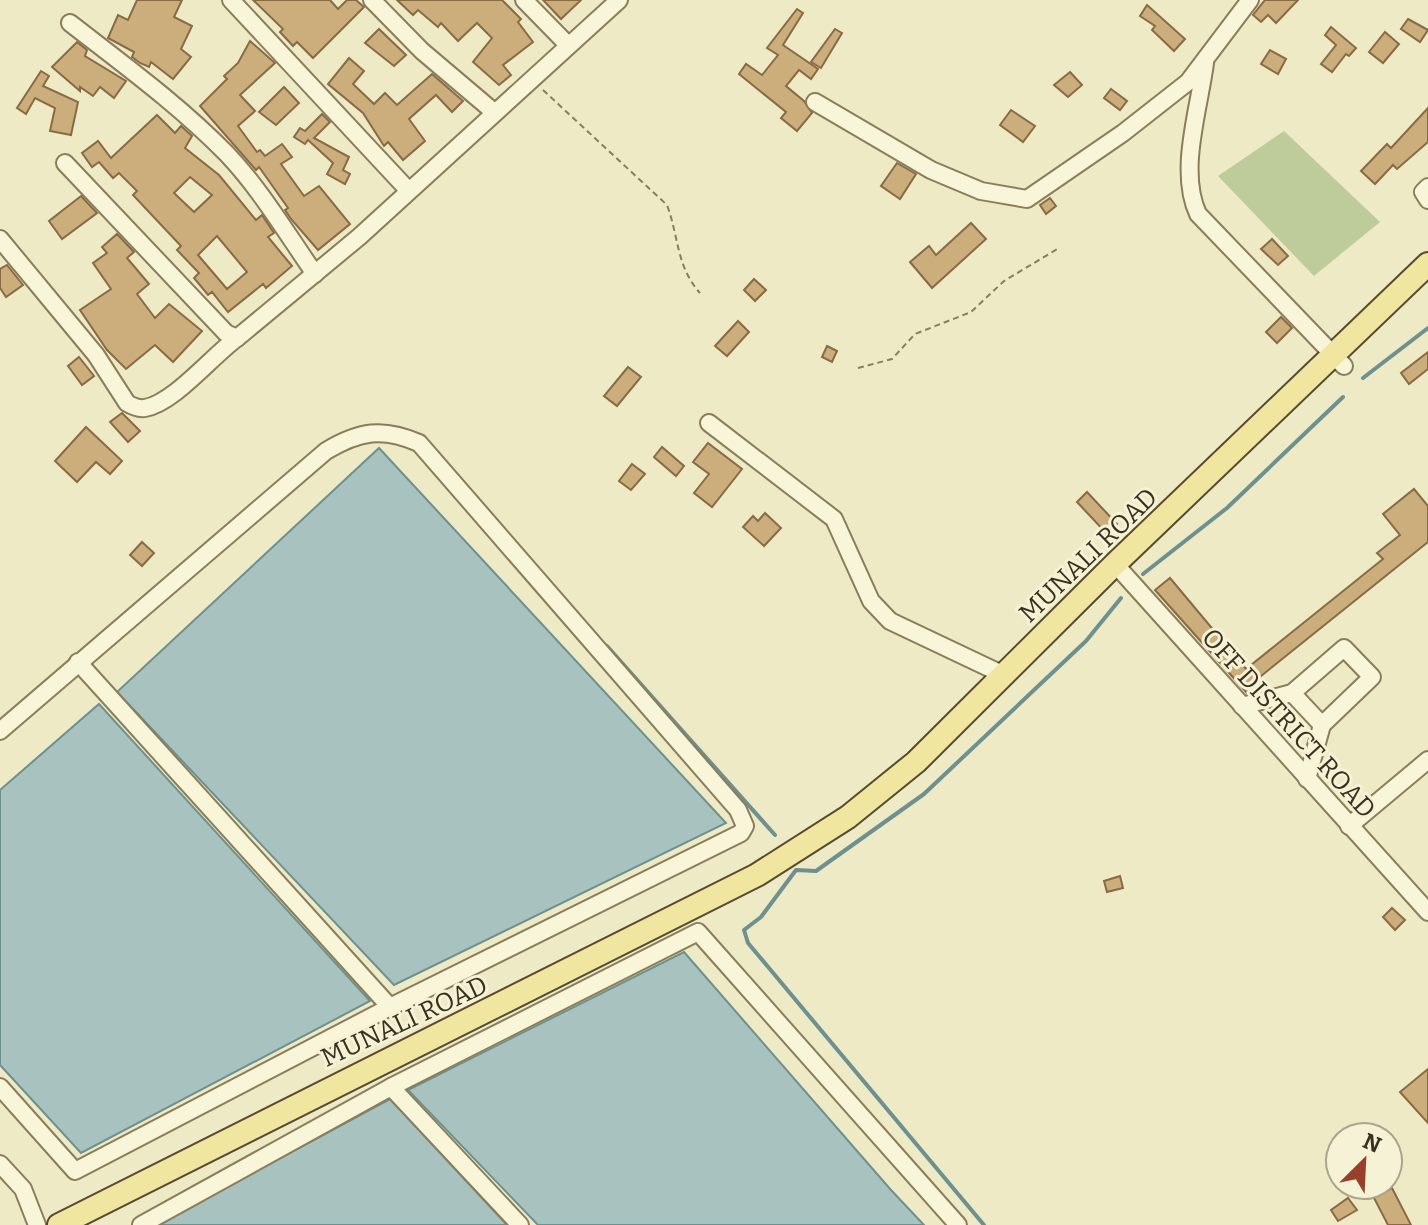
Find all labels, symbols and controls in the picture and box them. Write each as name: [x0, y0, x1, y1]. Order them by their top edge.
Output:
street label: MUNALI ROAD: [1013, 482, 1164, 629]
street label: OFF DISTRICT ROAD: [1195, 622, 1382, 825]
street label: MUNALI ROAD: [316, 969, 492, 1074]
north arrow: [1324, 1121, 1404, 1201]
text: N: [1359, 1127, 1385, 1159]

